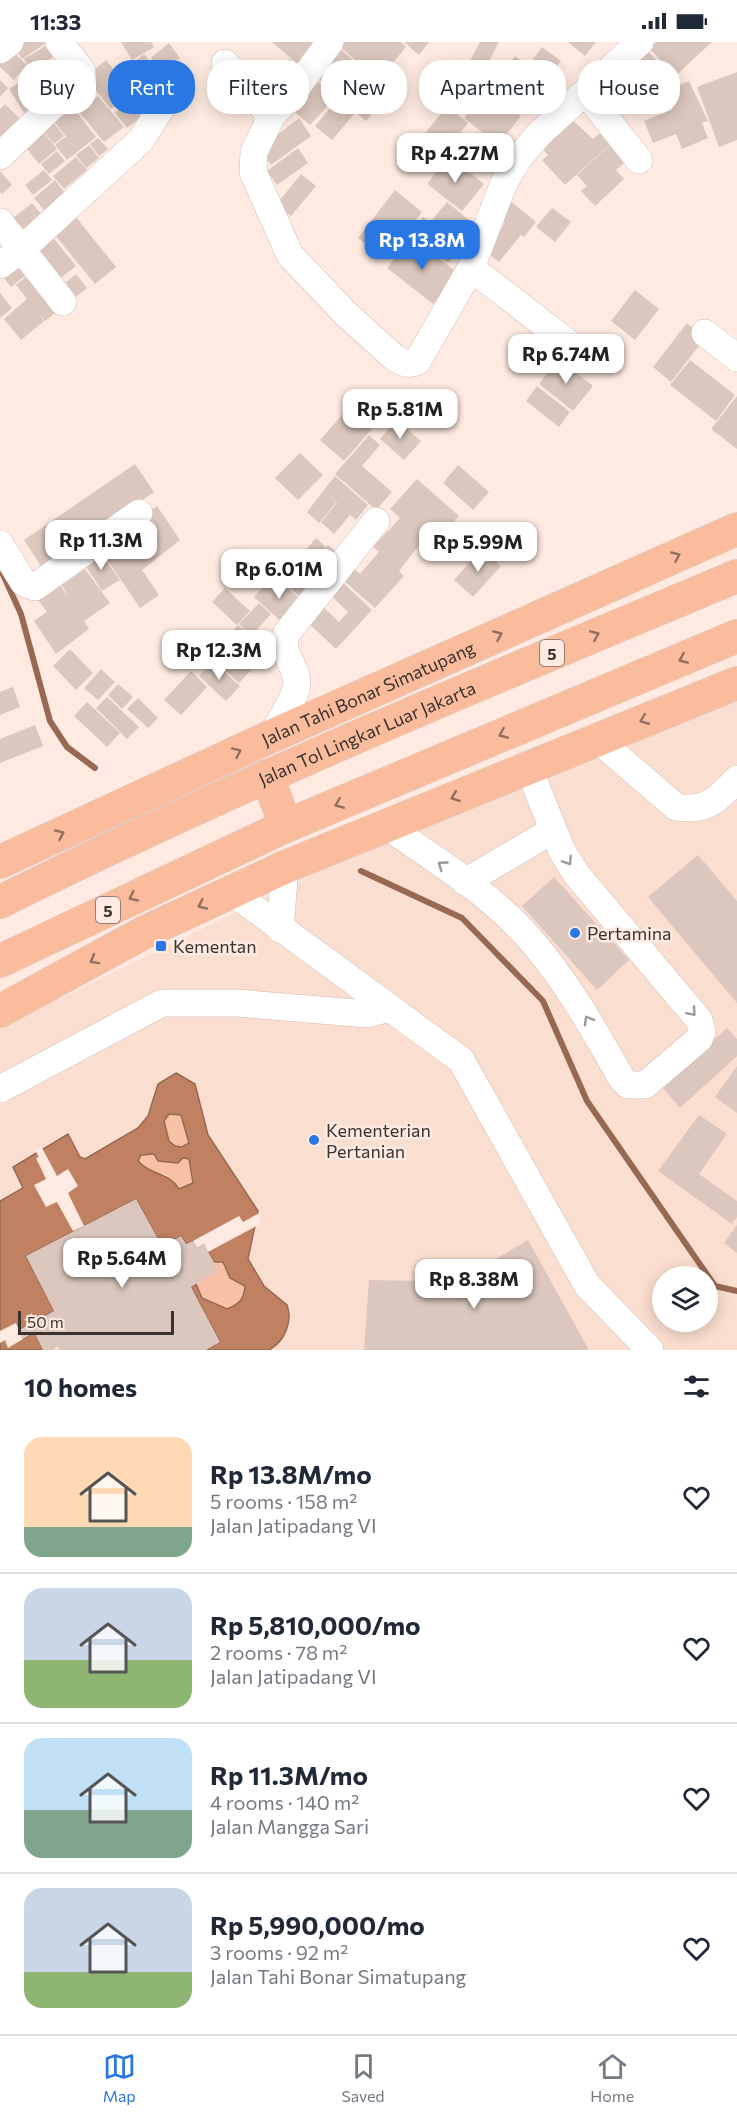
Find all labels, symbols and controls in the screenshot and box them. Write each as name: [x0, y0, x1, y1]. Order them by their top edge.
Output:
text: 11:33: [30, 8, 81, 35]
chip: Buy: [18, 60, 96, 114]
chip: Rent: [108, 60, 195, 114]
chip: Filters: [207, 60, 309, 114]
chip: New: [321, 60, 407, 114]
chip: Apartment: [419, 60, 566, 114]
chip: House: [578, 60, 680, 114]
pin: Rp 4.27M: [393, 133, 517, 184]
text: Rp 4.27M: [411, 140, 499, 164]
pin: Rp 13.8M: [360, 220, 484, 271]
text: Rp 13.8M: [379, 227, 465, 251]
pin: Rp 6.74M: [504, 334, 628, 385]
text: Rp 6.74M: [522, 341, 610, 365]
pin: Rp 5.81M: [338, 389, 462, 440]
text: Rp 5.81M: [357, 396, 443, 420]
pin: Rp 11.3M: [39, 520, 163, 571]
pin: Rp 5.99M: [416, 522, 540, 573]
text: Rp 11.3M: [59, 527, 143, 551]
text: Rp 5.99M: [433, 529, 523, 553]
pin: Rp 6.01M: [217, 549, 341, 600]
one-way arrow: [670, 551, 681, 563]
text: Rp 6.01M: [235, 556, 323, 580]
pin: Rp 12.3M: [157, 630, 281, 681]
one-way arrow: [589, 630, 600, 642]
one-way arrow: [492, 631, 503, 643]
street label: Jalan Tahi Bonar Simatupang: [258, 636, 478, 750]
text: Rp 12.3M: [176, 637, 262, 661]
road number: 5: [540, 640, 564, 666]
one-way arrow: [678, 651, 689, 663]
street label: Jalan Tol Lingkar Luar Jakarta: [255, 676, 479, 790]
one-way arrow: [639, 713, 650, 725]
one-way arrow: [499, 727, 510, 739]
one-way arrow: [230, 748, 241, 760]
one-way arrow: [451, 790, 461, 803]
one-way arrow: [334, 797, 345, 809]
one-way arrow: [54, 830, 65, 842]
one-way arrow: [561, 855, 573, 865]
one-way arrow: [437, 861, 448, 872]
one-way arrow: [128, 890, 139, 902]
road number: 5: [96, 897, 120, 923]
one-way arrow: [198, 898, 209, 910]
place label: Pertamina: [587, 922, 672, 944]
marker: Pertamina: [568, 926, 582, 940]
place label: Kementan: [173, 935, 257, 957]
marker: Kementan: [154, 939, 168, 953]
one-way arrow: [90, 953, 100, 964]
one-way arrow: [685, 1005, 696, 1016]
one-way arrow: [584, 1016, 596, 1027]
place label: Kementerian Pertanian: [326, 1119, 431, 1162]
marker: Kementerian Pertanian: [307, 1133, 321, 1147]
pin: Rp 5.64M: [60, 1238, 184, 1289]
text: Rp 5.64M: [77, 1245, 167, 1269]
pin: Rp 8.38M: [412, 1259, 536, 1310]
text: Rp 8.38M: [429, 1266, 519, 1290]
map controls: [652, 1266, 718, 1332]
button: layers: [652, 1266, 718, 1332]
scale bar: [18, 1308, 174, 1336]
text: 50 m: [27, 1312, 64, 1331]
icon: filters: [680, 1370, 713, 1403]
text: 10 homes: [24, 1371, 137, 1402]
text: Rp 13.8M/mo: [210, 1458, 372, 1489]
icon: home: [72, 1461, 144, 1533]
icon: heart: [680, 1481, 713, 1514]
text: 5 rooms · 158 m²: [210, 1489, 357, 1513]
text: Jalan Jatipadang VI: [210, 1513, 376, 1537]
text: Rp 5,810,000/mo: [210, 1609, 421, 1640]
icon: home: [72, 1612, 144, 1684]
icon: heart: [680, 1632, 713, 1665]
text: 2 rooms · 78 m²: [210, 1640, 347, 1664]
text: Jalan Jatipadang VI: [210, 1664, 376, 1688]
text: Rp 11.3M/mo: [210, 1759, 368, 1790]
icon: home: [72, 1762, 144, 1834]
icon: heart: [680, 1782, 713, 1815]
text: 4 rooms · 140 m²: [210, 1790, 359, 1814]
text: Jalan Mangga Sari: [210, 1814, 369, 1838]
text: Rp 5,990,000/mo: [210, 1909, 425, 1940]
icon: home: [72, 1912, 144, 1984]
icon: heart: [680, 1932, 713, 1965]
text: 3 rooms · 92 m²: [210, 1940, 348, 1964]
text: Jalan Tahi Bonar Simatupang: [210, 1964, 466, 1988]
tab: Map: [103, 2050, 136, 2105]
tab: Saved: [341, 2050, 385, 2105]
tab: Home: [590, 2050, 634, 2105]

